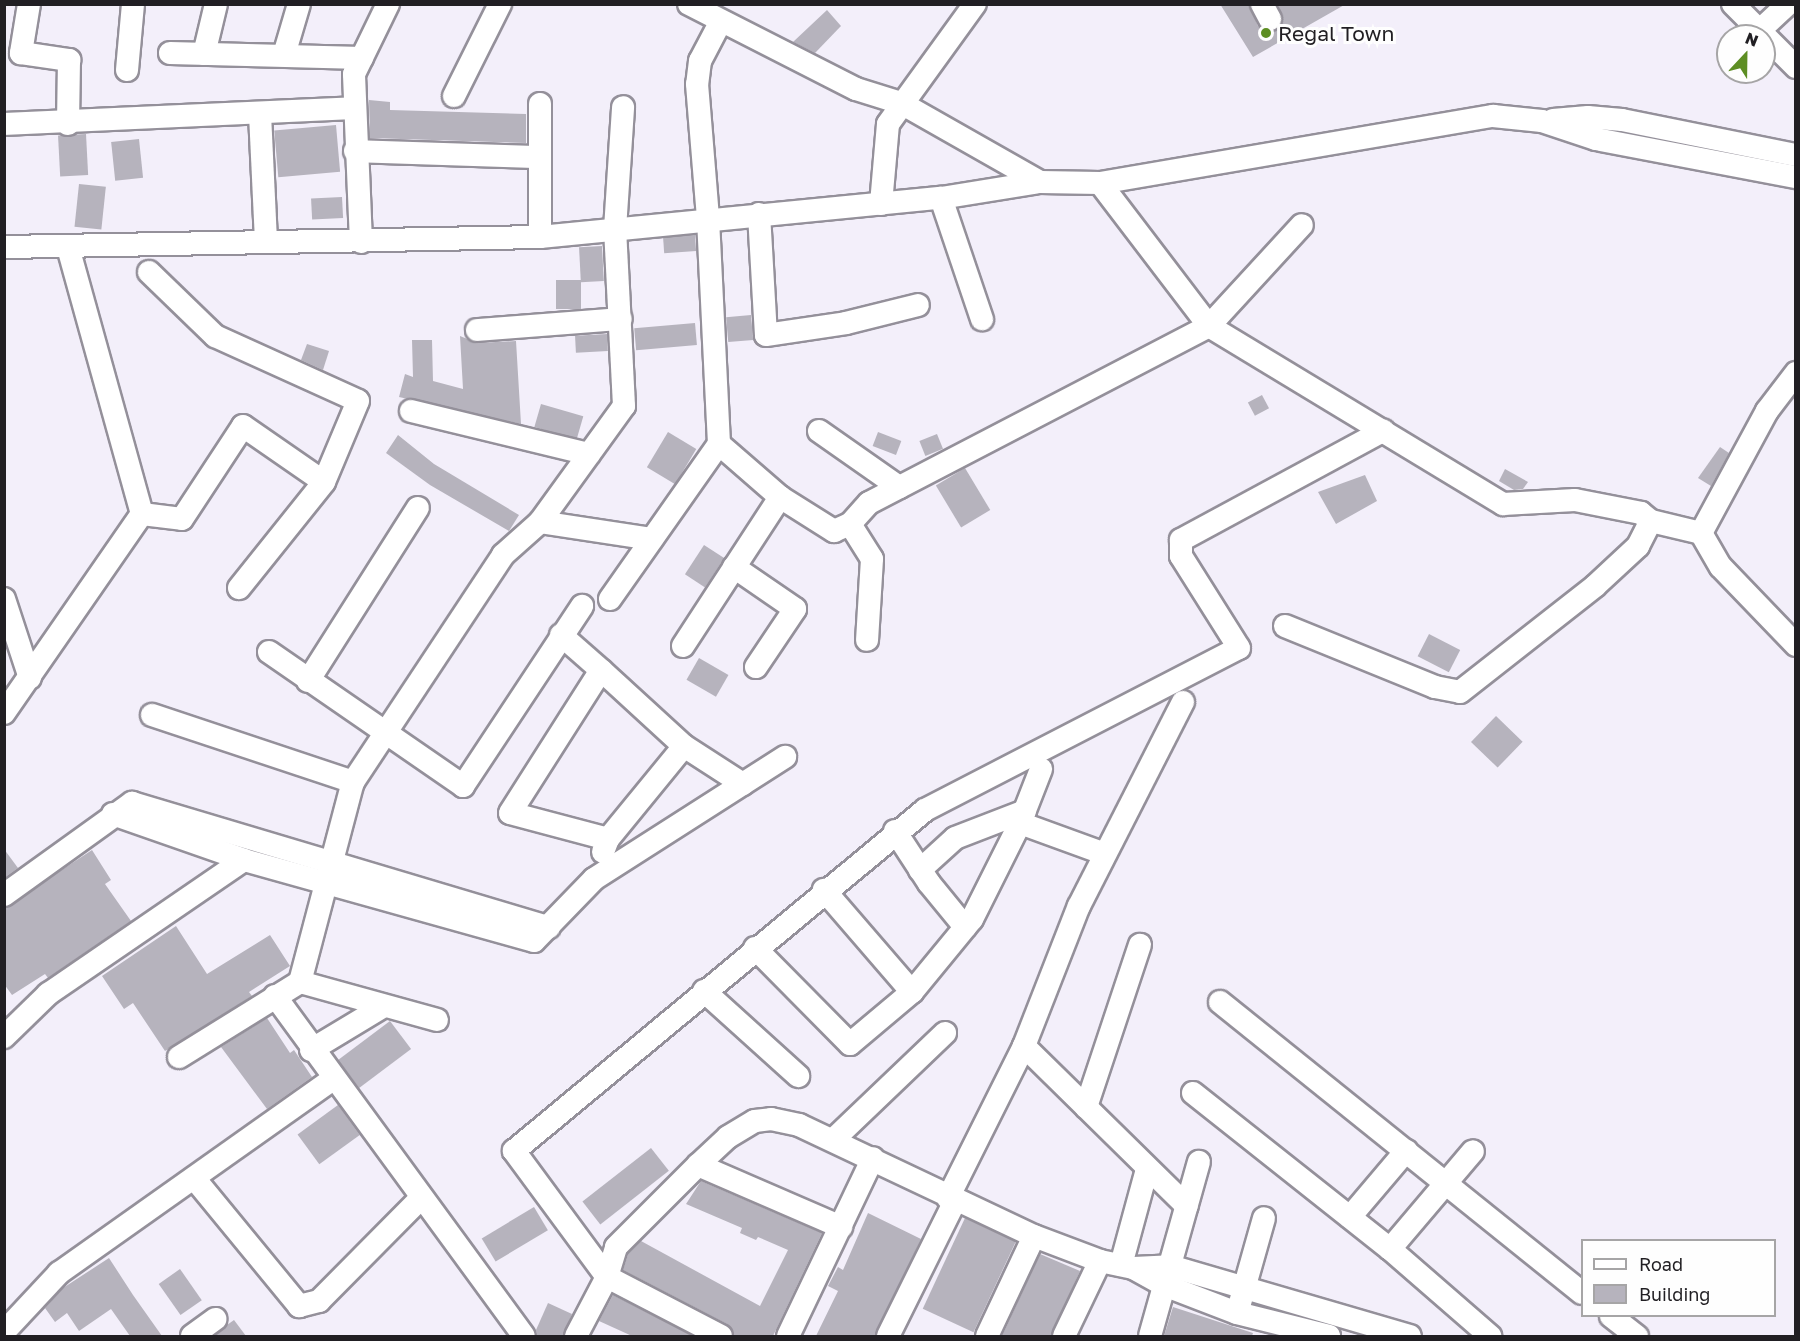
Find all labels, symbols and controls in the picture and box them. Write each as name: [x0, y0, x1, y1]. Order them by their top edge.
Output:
place label: Regal Town: [1278, 20, 1394, 46]
north arrow: [1716, 24, 1776, 84]
marker: Regal Town: [1259, 26, 1273, 40]
text: N: [1743, 28, 1761, 51]
legend: [1581, 1239, 1776, 1317]
text: Road: [1639, 1253, 1683, 1275]
text: Building: [1639, 1283, 1710, 1305]

